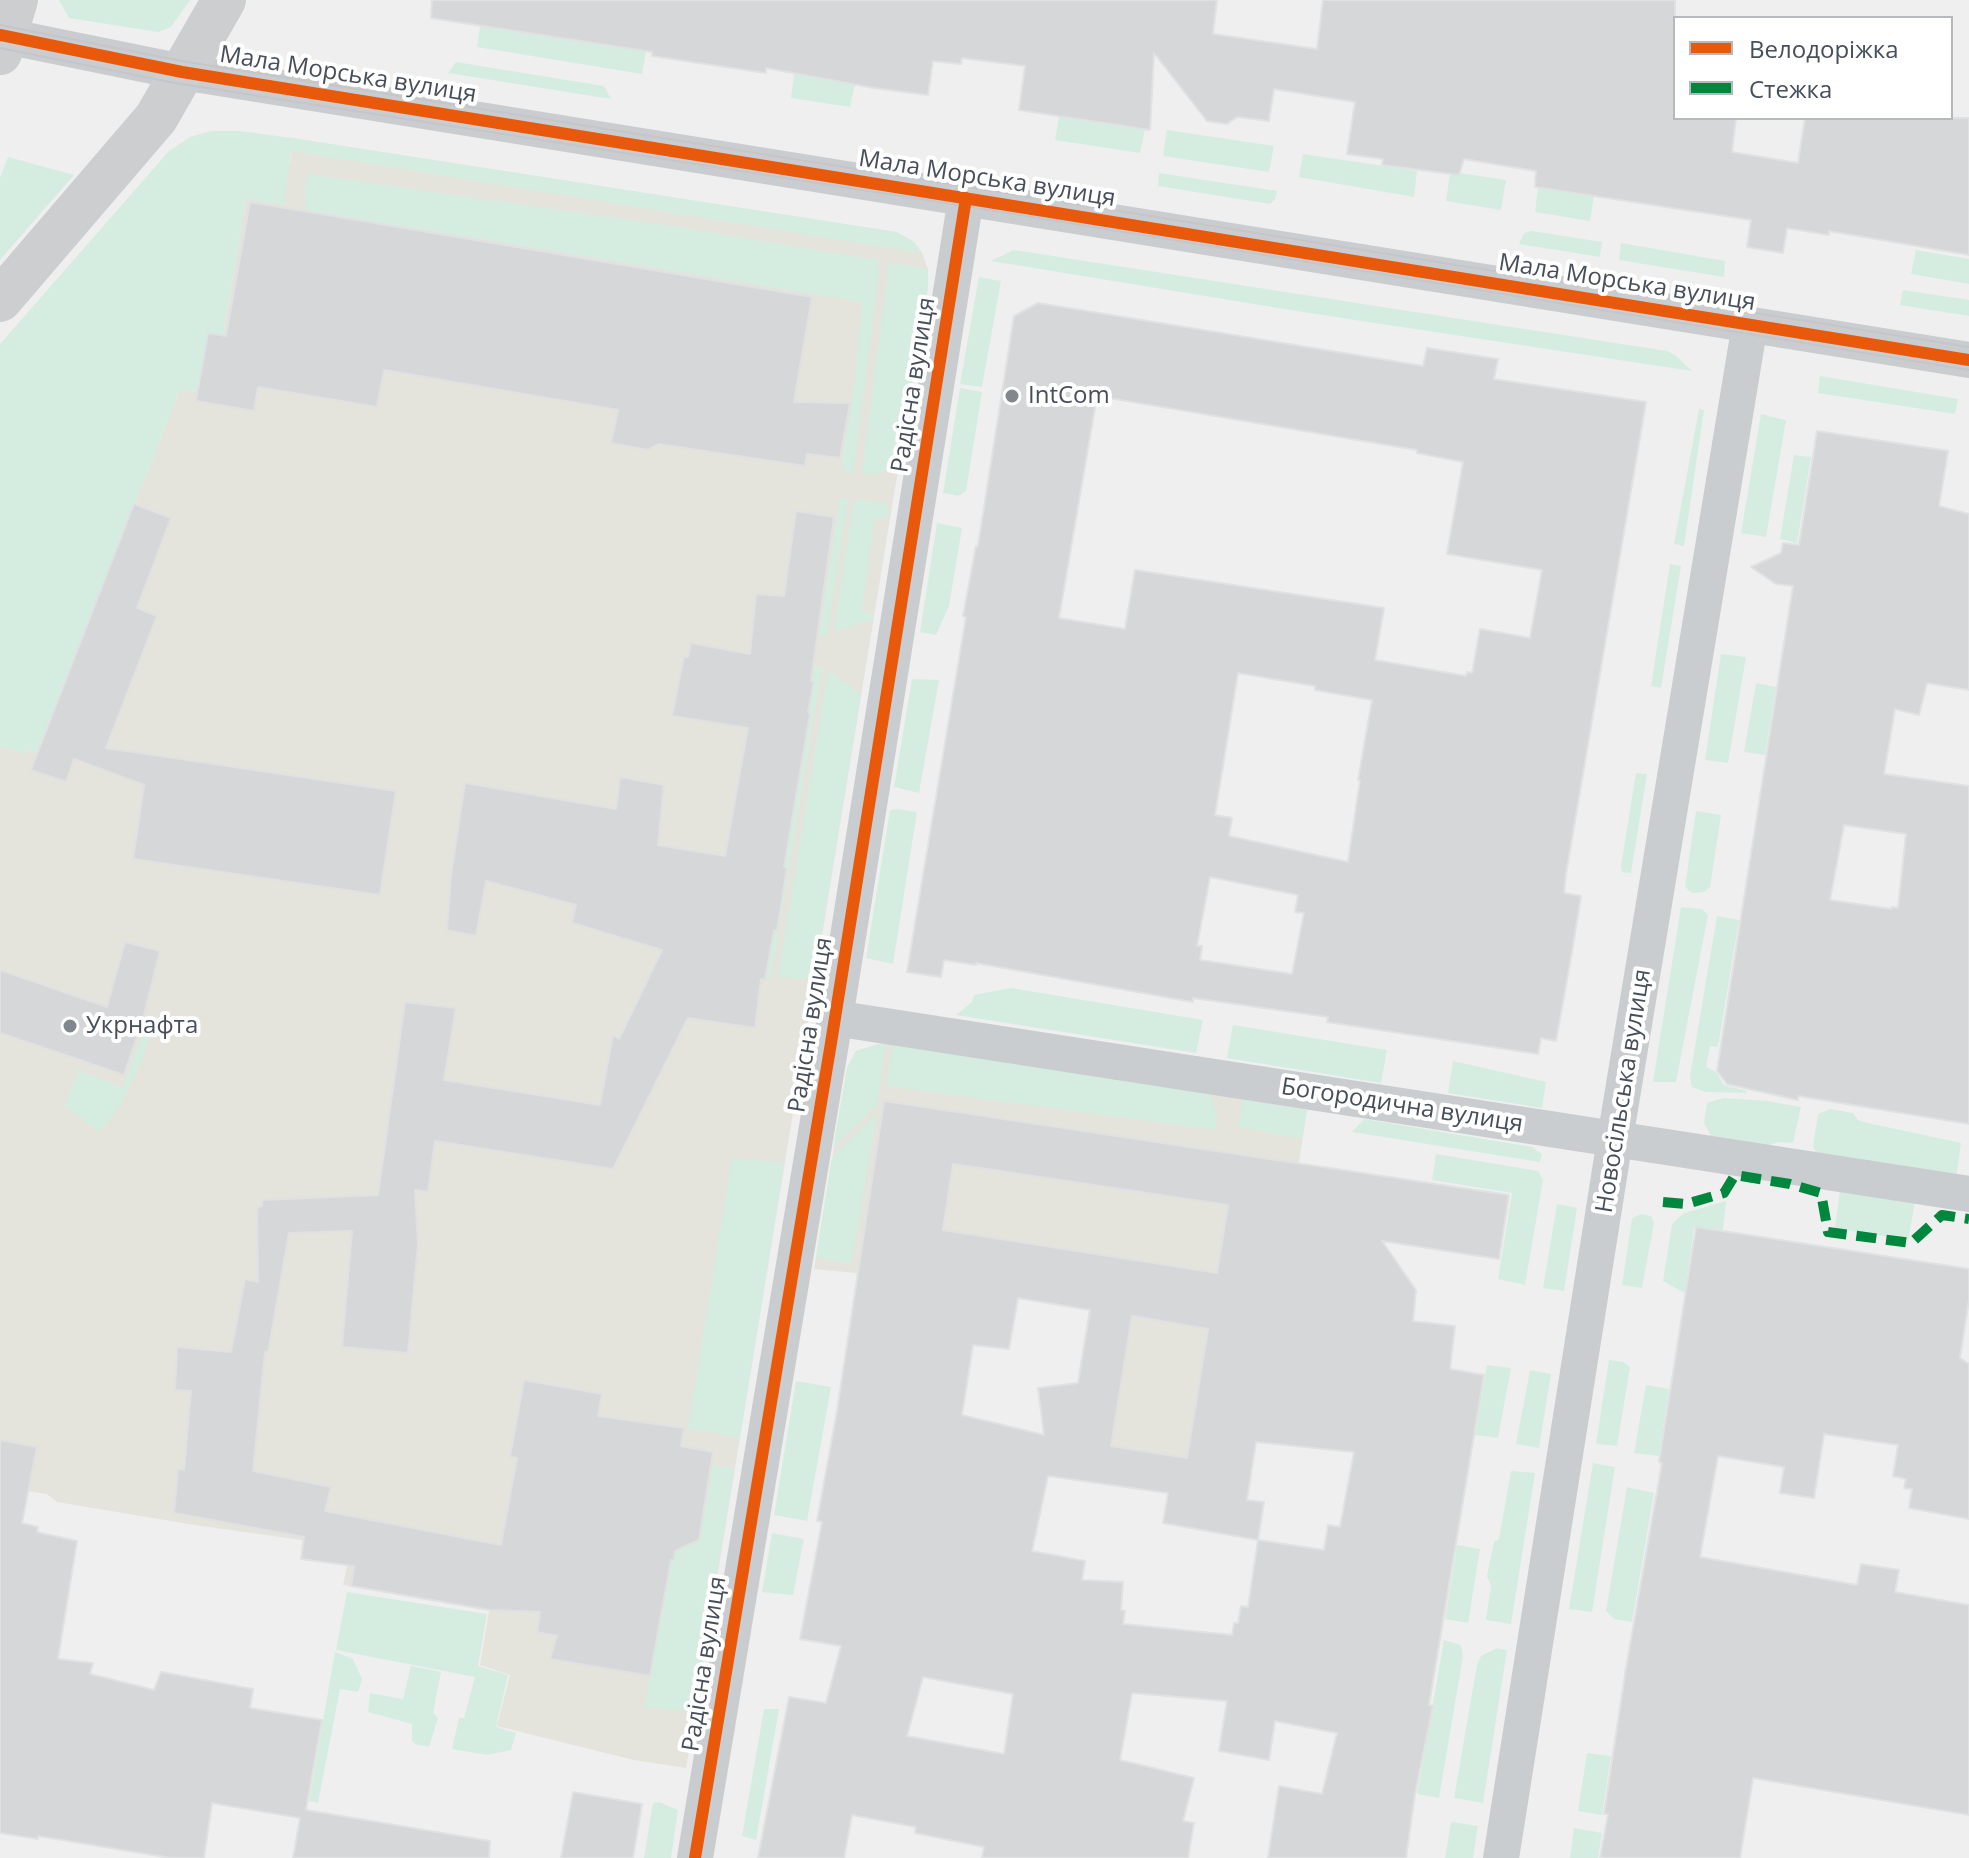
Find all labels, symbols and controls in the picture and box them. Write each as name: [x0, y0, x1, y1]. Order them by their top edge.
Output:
legend: [1673, 16, 1953, 120]
text: Велодоріжка: [1749, 32, 1899, 65]
street label: Мала Морська вулиця: [218, 40, 478, 110]
text: Стежка: [1749, 72, 1832, 105]
street label: Мала Морська вулиця: [857, 144, 1117, 214]
street label: Мала Морська вулиця: [1497, 248, 1757, 318]
street label: Радісна вулиця: [886, 295, 942, 475]
place label: IntCom: [1028, 382, 1110, 410]
marker: IntCom: [1003, 387, 1021, 405]
street label: Радісна вулиця: [783, 935, 839, 1115]
street label: Новосільська вулиця: [1590, 967, 1658, 1215]
place label: Укрнафта: [86, 1012, 198, 1040]
marker: Укрнафта: [61, 1017, 79, 1035]
street label: Богородична вулиця: [1279, 1073, 1525, 1139]
street label: Радісна вулиця: [677, 1574, 733, 1754]

